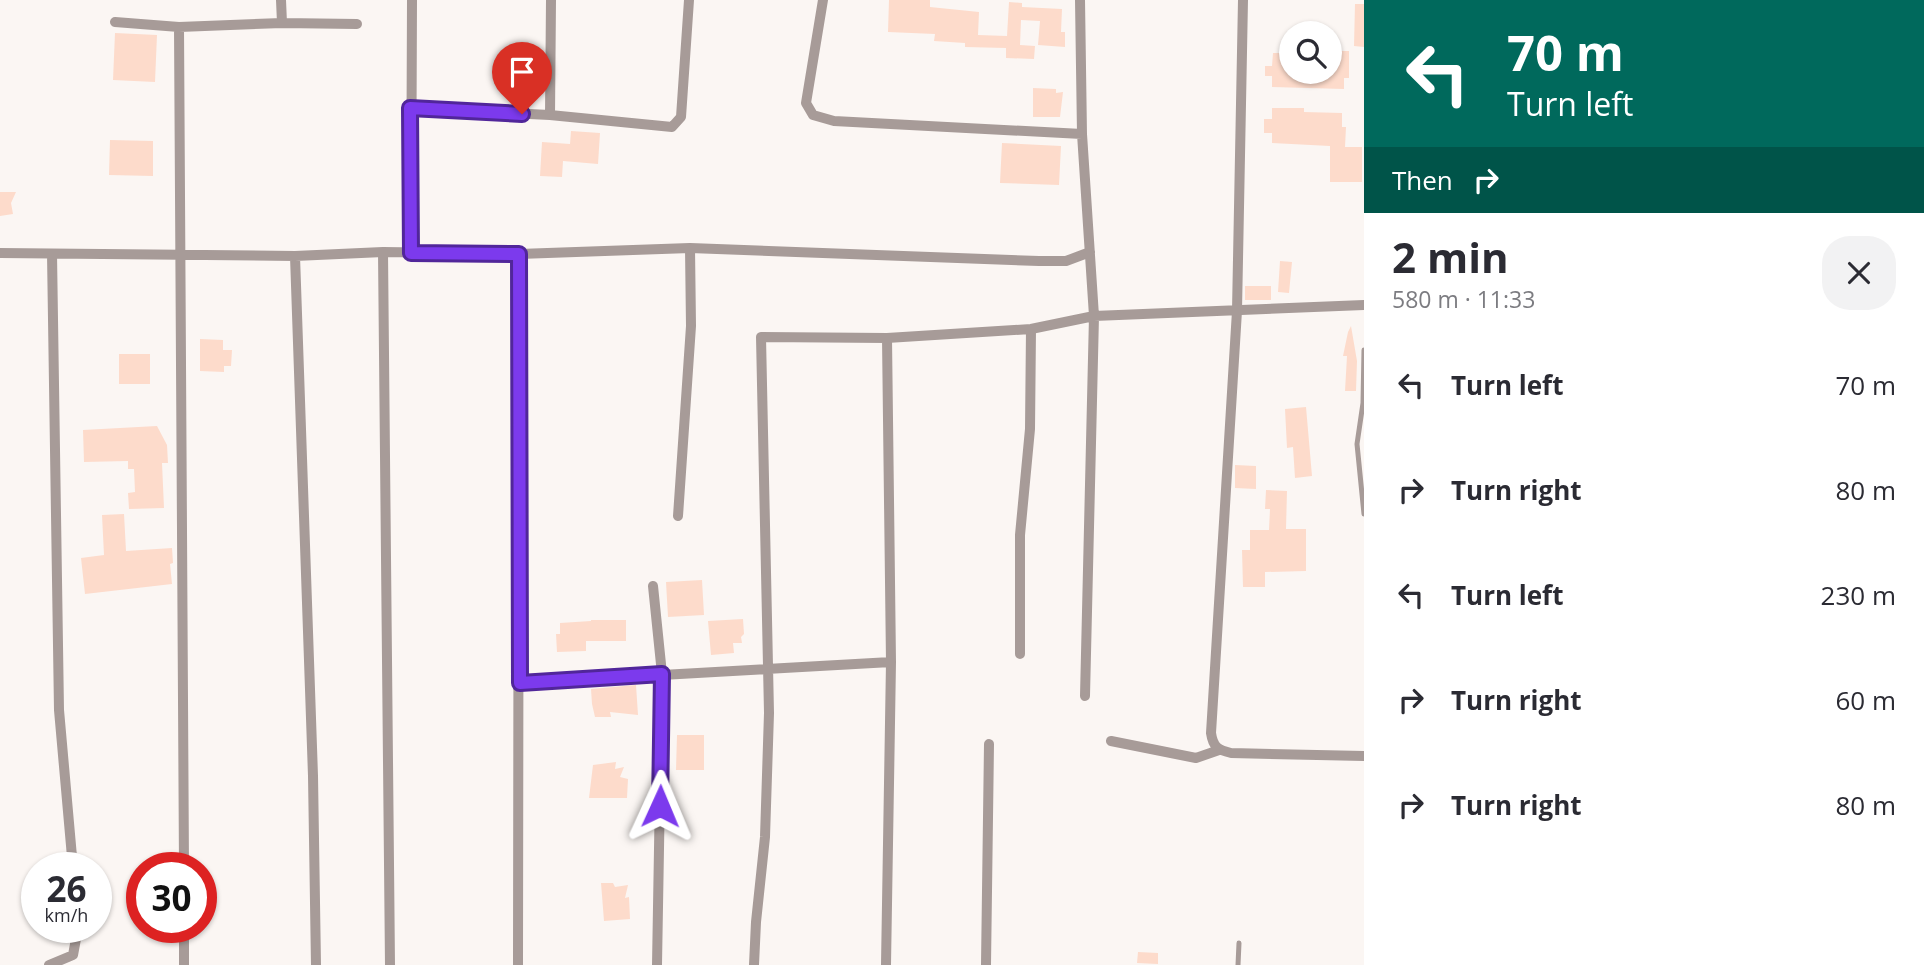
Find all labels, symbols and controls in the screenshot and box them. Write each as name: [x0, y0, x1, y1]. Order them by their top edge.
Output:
text: 70 m: [1507, 19, 1624, 85]
map controls: [1279, 21, 1342, 84]
button: search: [1279, 21, 1342, 84]
icon: left: [1392, 28, 1483, 119]
pin: [492, 42, 552, 114]
icon: arrive: [503, 53, 541, 91]
text: Turn left: [1507, 82, 1633, 125]
icon: right: [1467, 161, 1505, 199]
text: Then: [1392, 162, 1453, 198]
text: 2 min: [1392, 228, 1509, 285]
button: close: [1822, 236, 1896, 310]
text: 580 m · 11:33: [1392, 283, 1535, 315]
icon: left: [1392, 366, 1430, 404]
text: Turn left: [1451, 367, 1563, 403]
text: 70 m: [1835, 367, 1896, 403]
icon: right: [1392, 471, 1430, 509]
text: Turn right: [1451, 472, 1582, 508]
text: 80 m: [1835, 472, 1896, 508]
icon: left: [1392, 576, 1430, 614]
text: Turn left: [1451, 577, 1563, 613]
text: 230 m: [1821, 577, 1896, 613]
icon: right: [1392, 681, 1430, 719]
text: Turn right: [1451, 682, 1582, 718]
text: 60 m: [1835, 682, 1896, 718]
position arrow: [623, 769, 697, 843]
icon: right: [1392, 786, 1430, 824]
text: Turn right: [1451, 787, 1582, 823]
text: 80 m: [1835, 787, 1896, 823]
speed limit sign: 30: [126, 852, 217, 943]
text: 26: [46, 865, 87, 912]
text: km/h: [45, 903, 88, 927]

